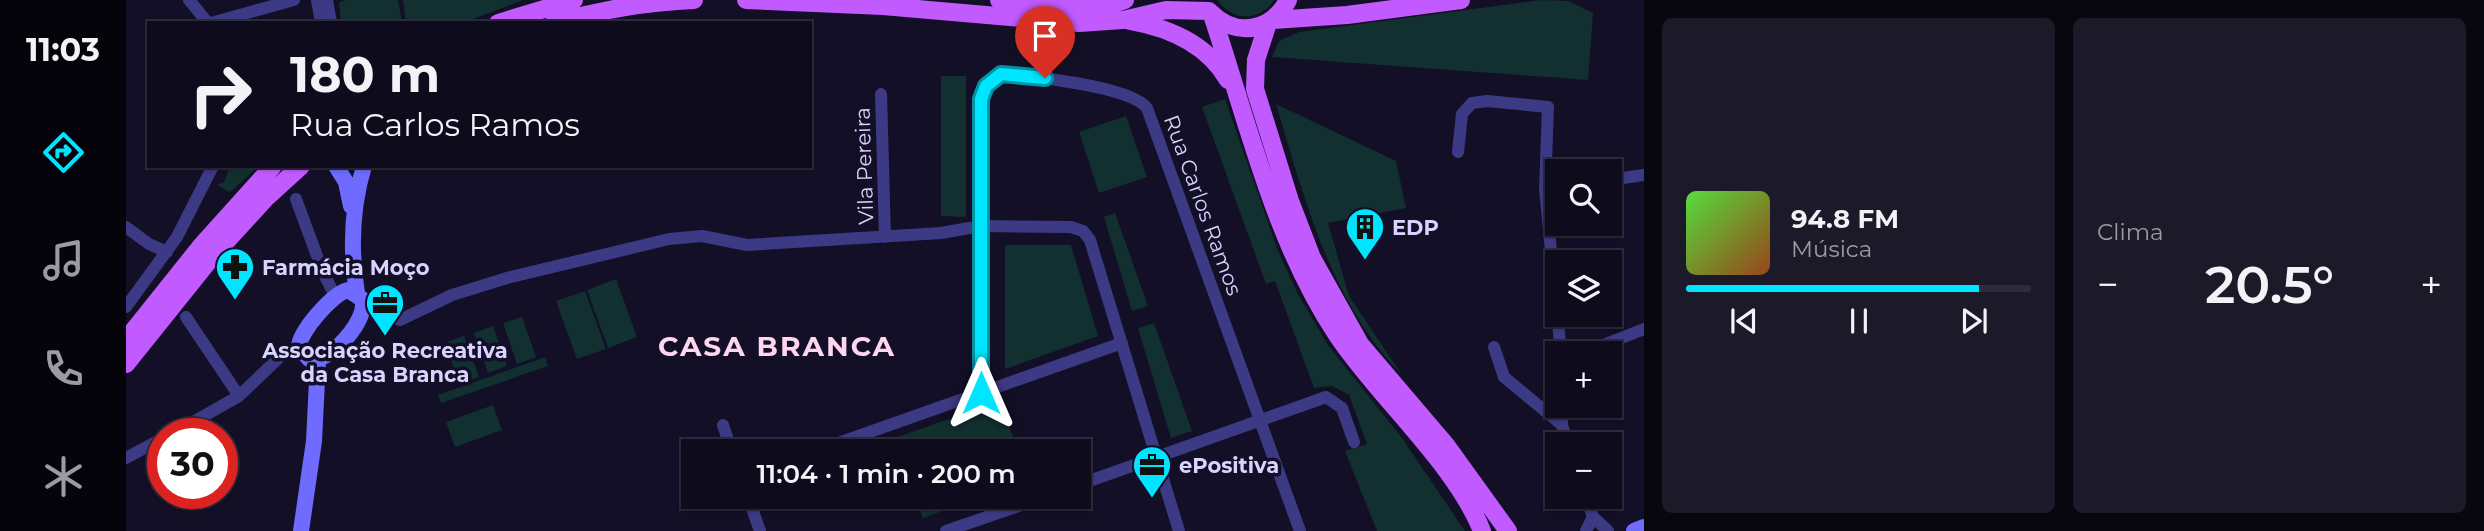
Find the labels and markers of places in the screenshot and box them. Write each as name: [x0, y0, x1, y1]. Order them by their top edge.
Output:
pin: [1015, 6, 1075, 78]
building icon: EDP: [1344, 206, 1386, 261]
place label: EDP: [1392, 215, 1439, 240]
pharmacy icon: Farmácia Moço: [214, 246, 256, 301]
place label: Farmácia Moço: [262, 255, 430, 280]
office icon: Associação Recreativa da Casa Branca: [364, 282, 406, 337]
place label: Associação Recreativa da Casa Branca: [261, 338, 508, 387]
office icon: ePositiva: [1131, 444, 1173, 499]
place label: ePositiva: [1179, 453, 1279, 478]

